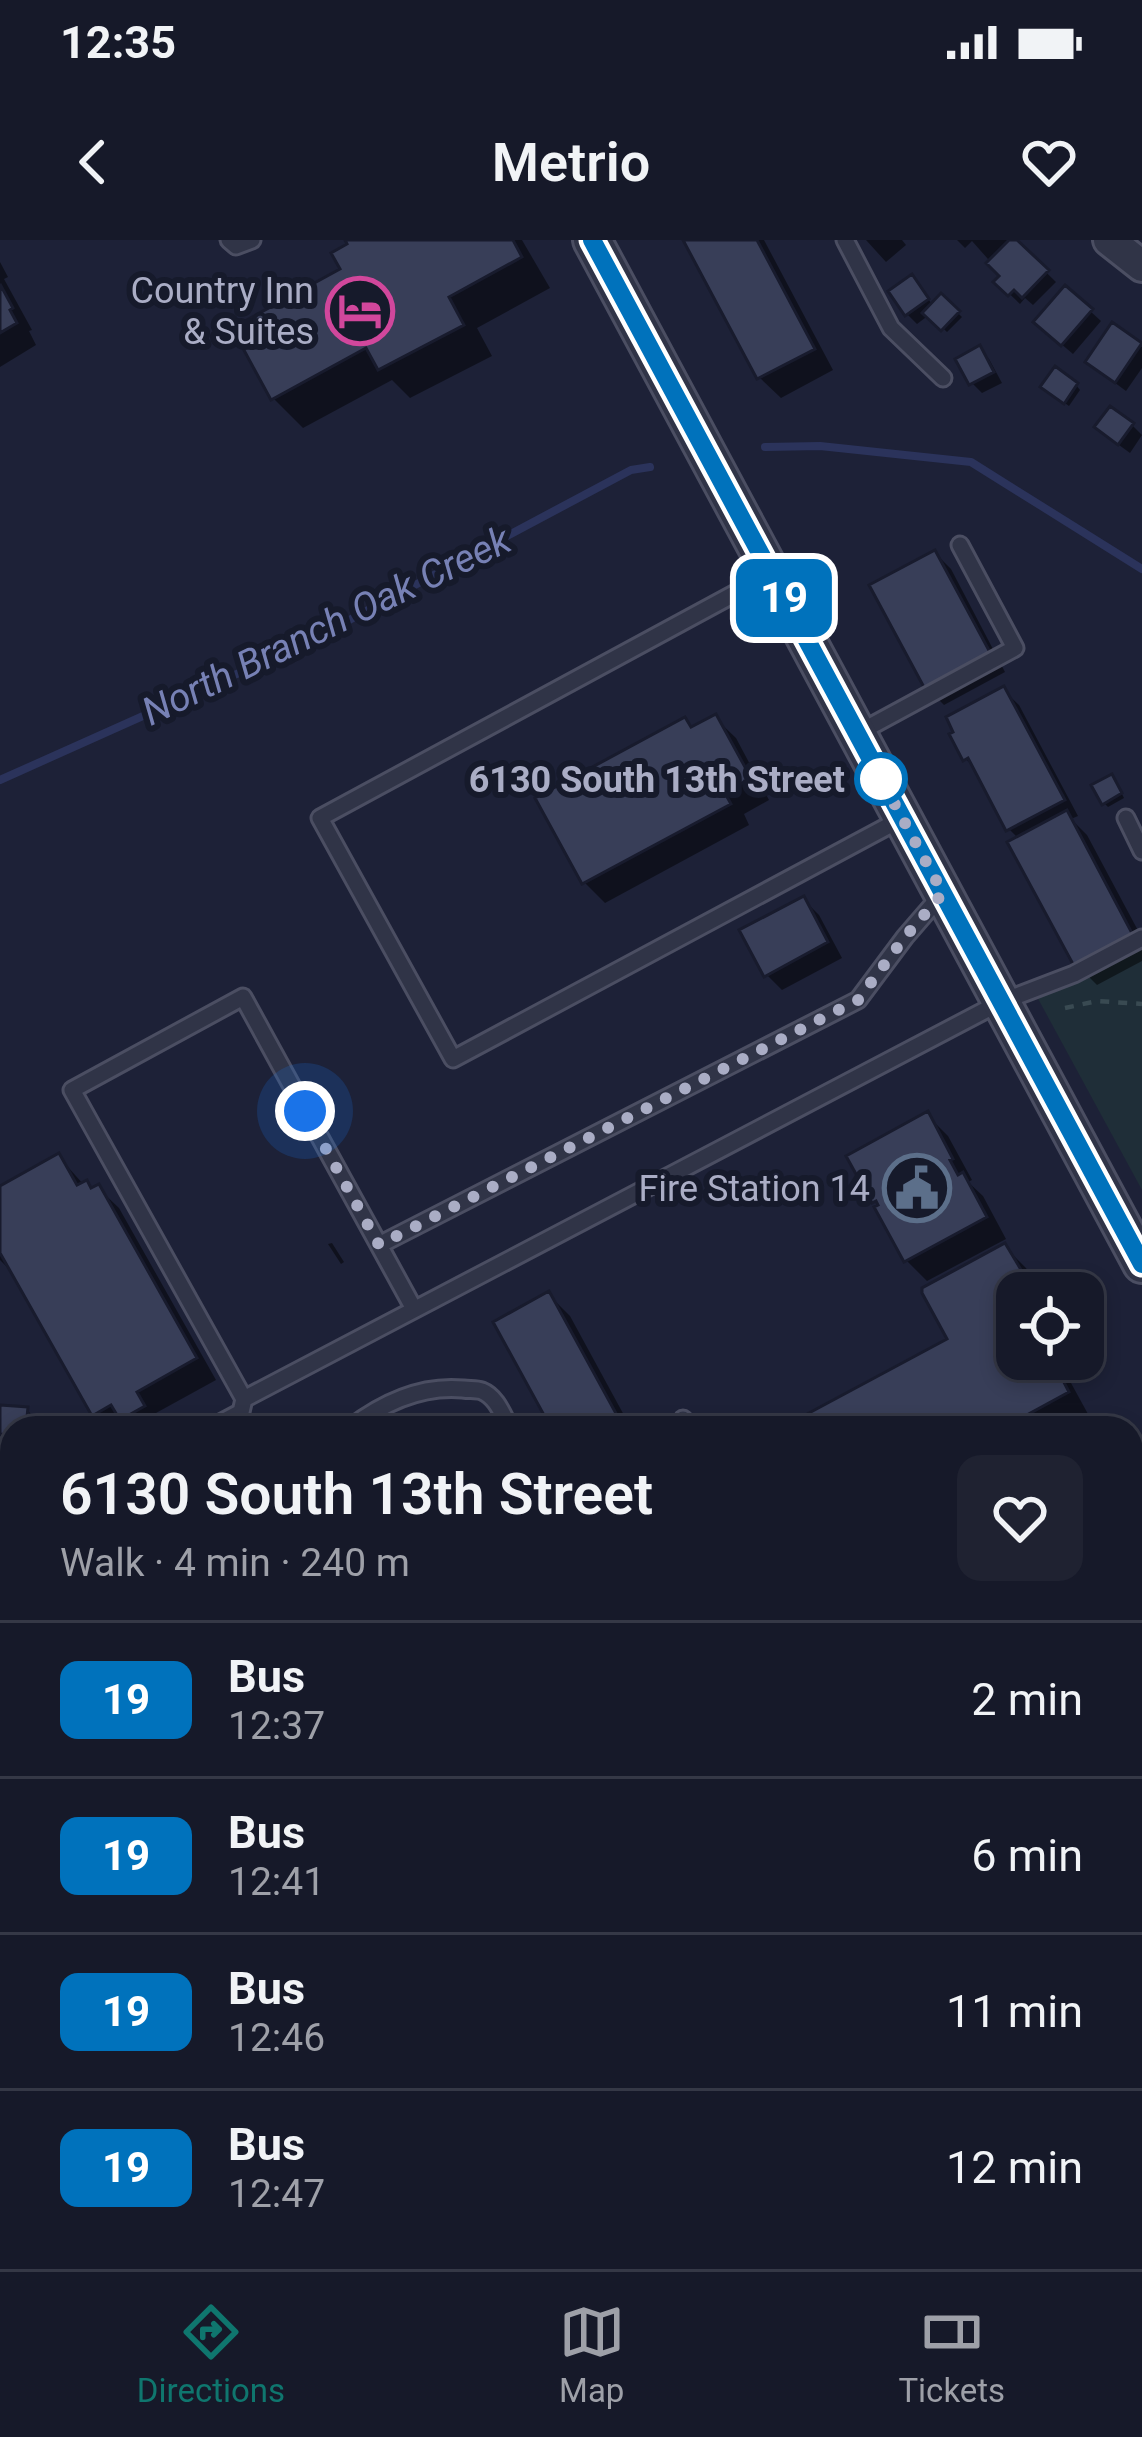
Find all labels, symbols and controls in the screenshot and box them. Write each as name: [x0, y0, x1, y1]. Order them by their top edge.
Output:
text: 12:35: [60, 16, 176, 69]
icon: back: [60, 129, 126, 195]
icon: heart: [1016, 129, 1082, 195]
text: Metrio: [492, 131, 650, 194]
place label: Country Inn & Suites: [131, 270, 314, 353]
hotel icon: Country Inn & Suites: [325, 276, 395, 346]
water label: North Branch Oak Creek: [135, 516, 520, 735]
line badge: 19: [730, 559, 838, 637]
text: 19: [760, 573, 808, 622]
marker: 6130 South 13th Street: [856, 754, 906, 804]
place label: 6130 South 13th Street: [469, 759, 845, 801]
your location: [275, 1081, 335, 1141]
public building icon: Fire Station 14: [882, 1153, 952, 1223]
place label: Fire Station 14: [638, 1168, 870, 1210]
map controls: [996, 1272, 1104, 1380]
button: locate: [996, 1272, 1104, 1380]
button: heart: [957, 1455, 1083, 1581]
text: 6130 South 13th Street: [60, 1461, 653, 1528]
text: Walk · 4 min · 240 m: [60, 1540, 410, 1586]
text: Bus: [228, 1650, 305, 1703]
text: 2 min: [971, 1673, 1083, 1726]
text: 19: [102, 1675, 150, 1724]
text: 12:37: [228, 1703, 325, 1749]
text: Bus: [228, 1806, 305, 1859]
text: 6 min: [971, 1829, 1083, 1882]
text: 19: [102, 1831, 150, 1880]
text: 12:41: [228, 1859, 325, 1905]
text: Bus: [228, 1962, 305, 2015]
text: 11 min: [946, 1985, 1083, 2038]
text: 19: [102, 1987, 150, 2036]
text: 12:46: [228, 2015, 325, 2061]
text: Bus: [228, 2118, 305, 2171]
text: 12 min: [946, 2141, 1083, 2194]
text: 19: [102, 2143, 150, 2192]
text: 12:47: [228, 2171, 325, 2217]
tab: Directions: [137, 2299, 285, 2410]
tab: Map: [559, 2299, 625, 2410]
tab: Tickets: [898, 2299, 1005, 2410]

